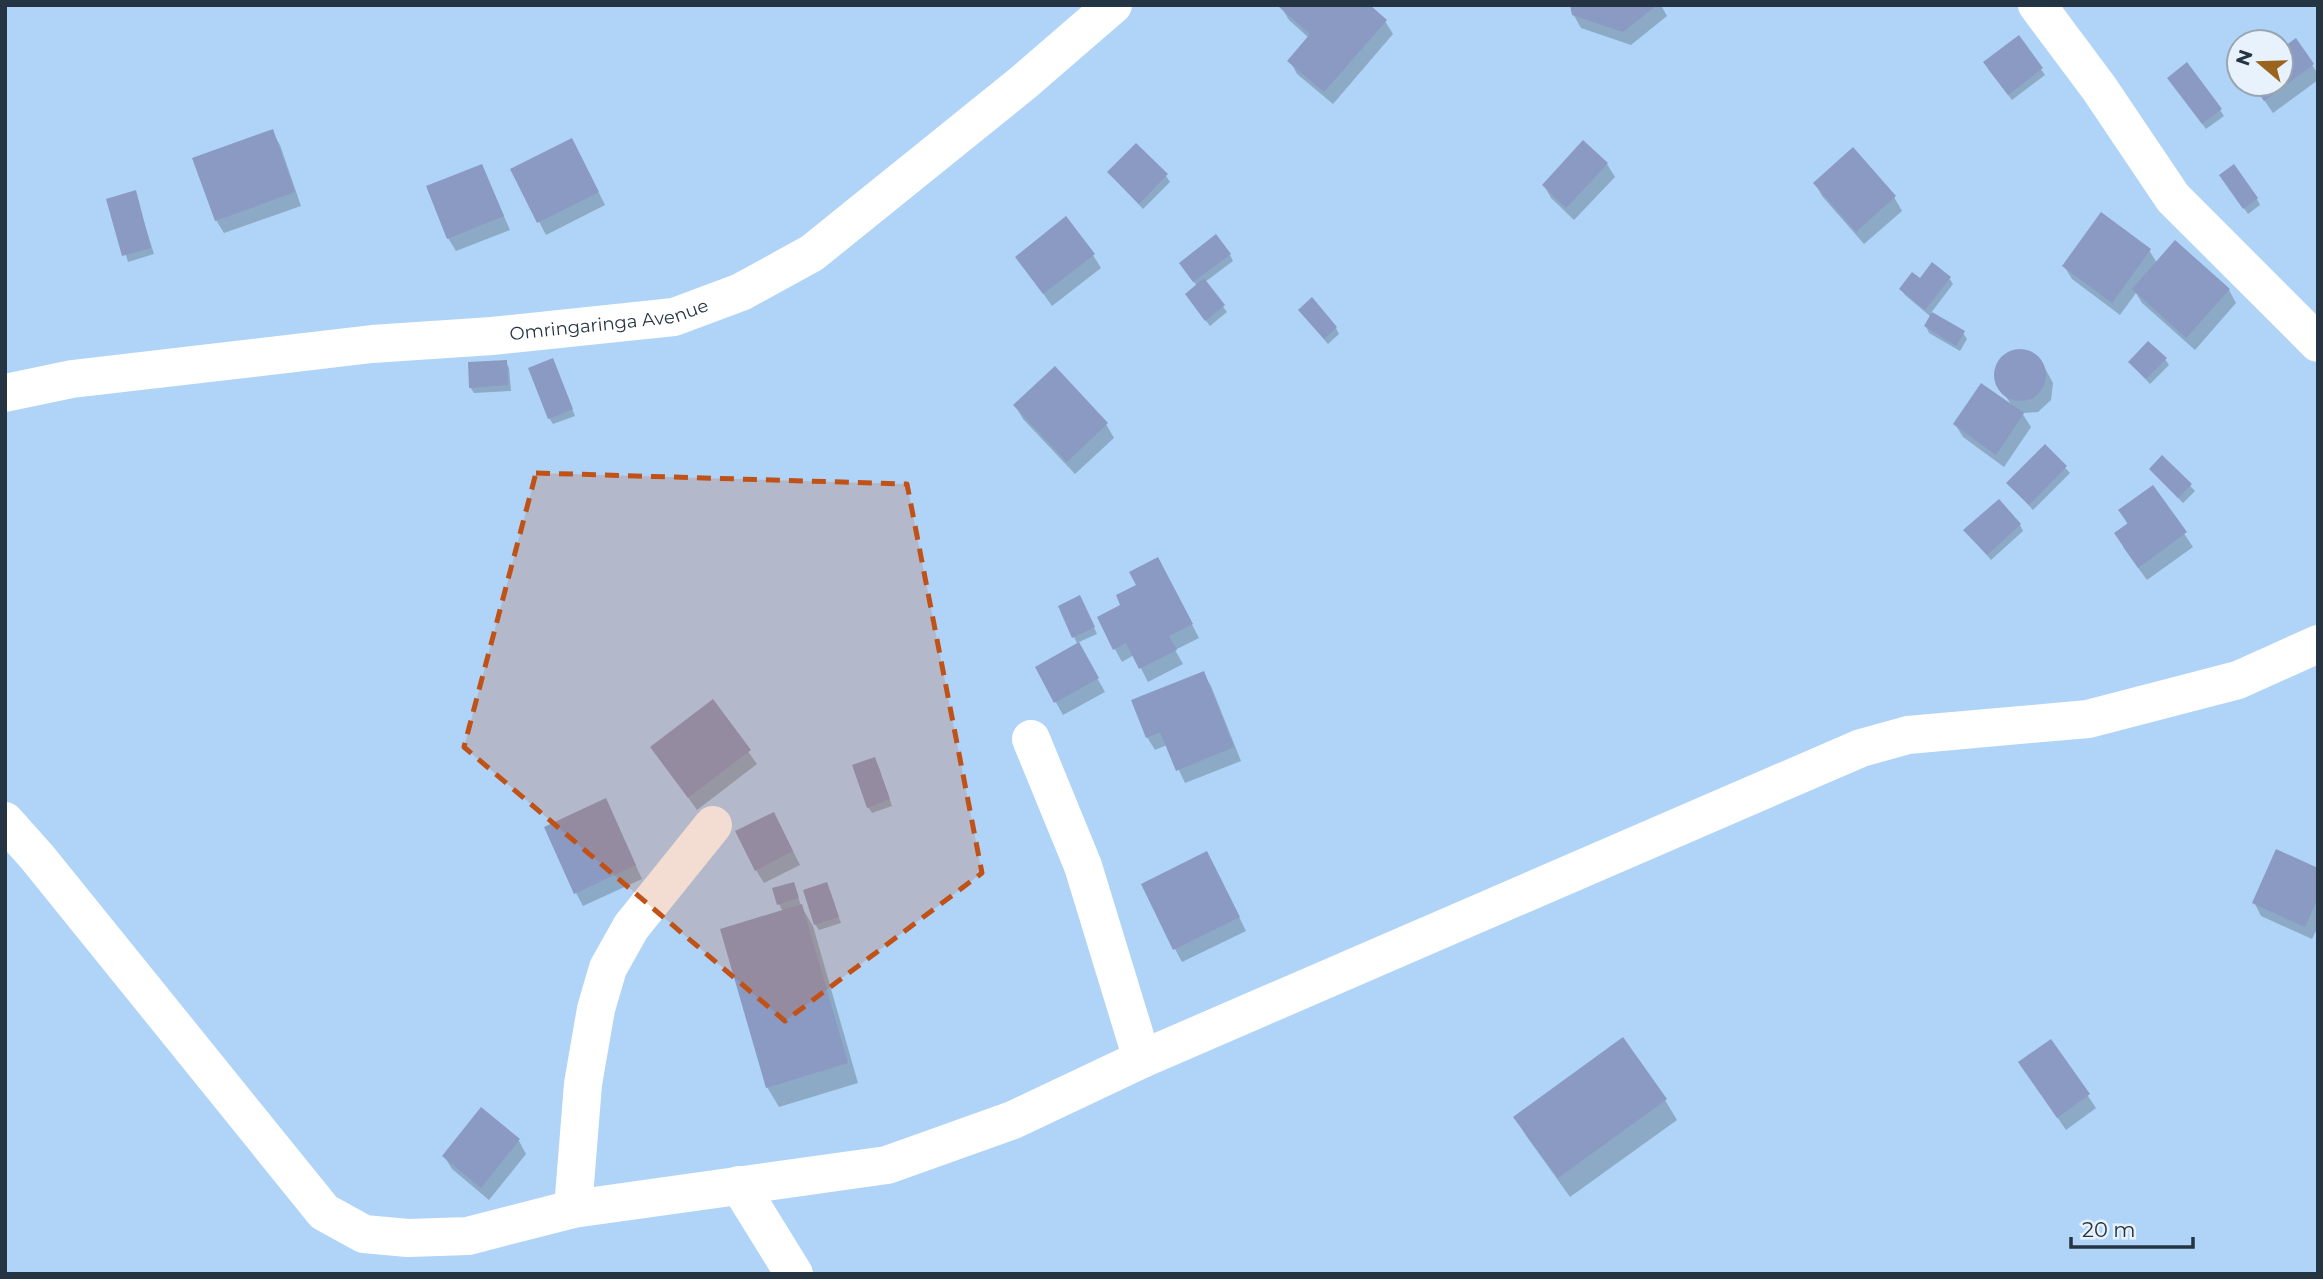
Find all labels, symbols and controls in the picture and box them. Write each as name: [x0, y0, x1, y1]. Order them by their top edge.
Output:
north arrow: [2225, 28, 2295, 98]
text: N: [2231, 47, 2258, 69]
street label: Omringaringa Avenue: [508, 294, 711, 345]
scale bar: [2071, 1206, 2194, 1250]
text: 20 m: [2082, 1217, 2136, 1242]

